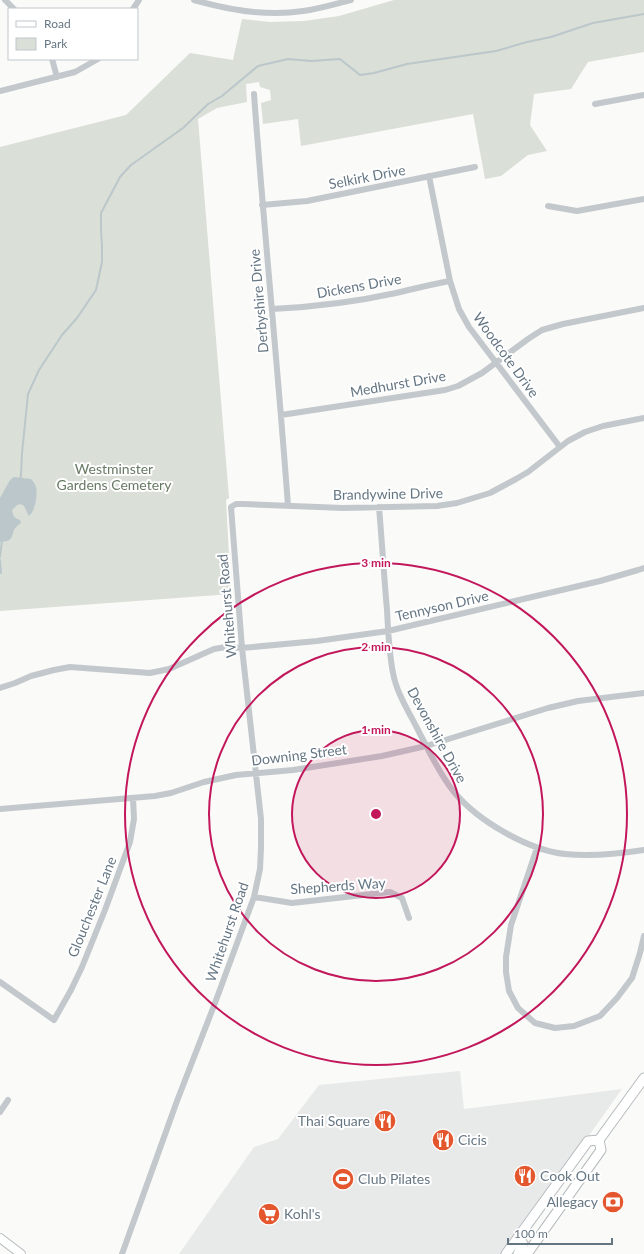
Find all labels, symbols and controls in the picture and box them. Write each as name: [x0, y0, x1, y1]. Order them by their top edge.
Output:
legend: [8, 8, 138, 60]
text: Road: [44, 16, 71, 31]
text: Park: [44, 36, 68, 51]
street label: Selkirk Drive: [327, 161, 407, 192]
street label: Derbyshire Drive: [245, 248, 272, 354]
street label: Dickens Drive: [315, 270, 402, 301]
street label: Woodcote Drive: [470, 309, 543, 401]
street label: Medhurst Drive: [349, 367, 447, 400]
park label: Westminster Gardens Cemetery: [57, 460, 172, 493]
street label: Brandywine Drive: [333, 484, 443, 503]
street label: Whitehurst Road: [213, 553, 240, 659]
text: 3 min: [361, 555, 391, 570]
street label: Tennyson Drive: [394, 587, 490, 625]
text: 2 min: [361, 639, 391, 654]
street label: Devonshire Drive: [404, 684, 471, 786]
text: 1 min: [361, 722, 391, 737]
street label: Downing Street: [250, 740, 348, 769]
centre of rings: [369, 807, 383, 821]
street label: Glouchester Lane: [64, 854, 120, 960]
street label: Shepherds Way: [290, 874, 387, 897]
street label: Whitehurst Road: [201, 880, 252, 984]
restaurant icon: Thai Square: [372, 1108, 398, 1134]
place label: Thai Square: [298, 1112, 370, 1129]
restaurant icon: Cicis: [430, 1127, 456, 1153]
place label: Cicis: [458, 1131, 487, 1148]
restaurant icon: Cook Out: [512, 1163, 538, 1189]
sports icon: Club Pilates: [330, 1166, 356, 1192]
place label: Cook Out: [540, 1167, 600, 1184]
place label: Club Pilates: [358, 1170, 430, 1187]
bank icon: Allegacy: [600, 1189, 626, 1215]
place label: Allegacy: [546, 1193, 599, 1210]
supermarket icon: Kohl's: [256, 1201, 282, 1227]
place label: Kohl's: [284, 1205, 321, 1222]
scale bar: [508, 1220, 612, 1246]
text: 100 m: [514, 1226, 548, 1241]

